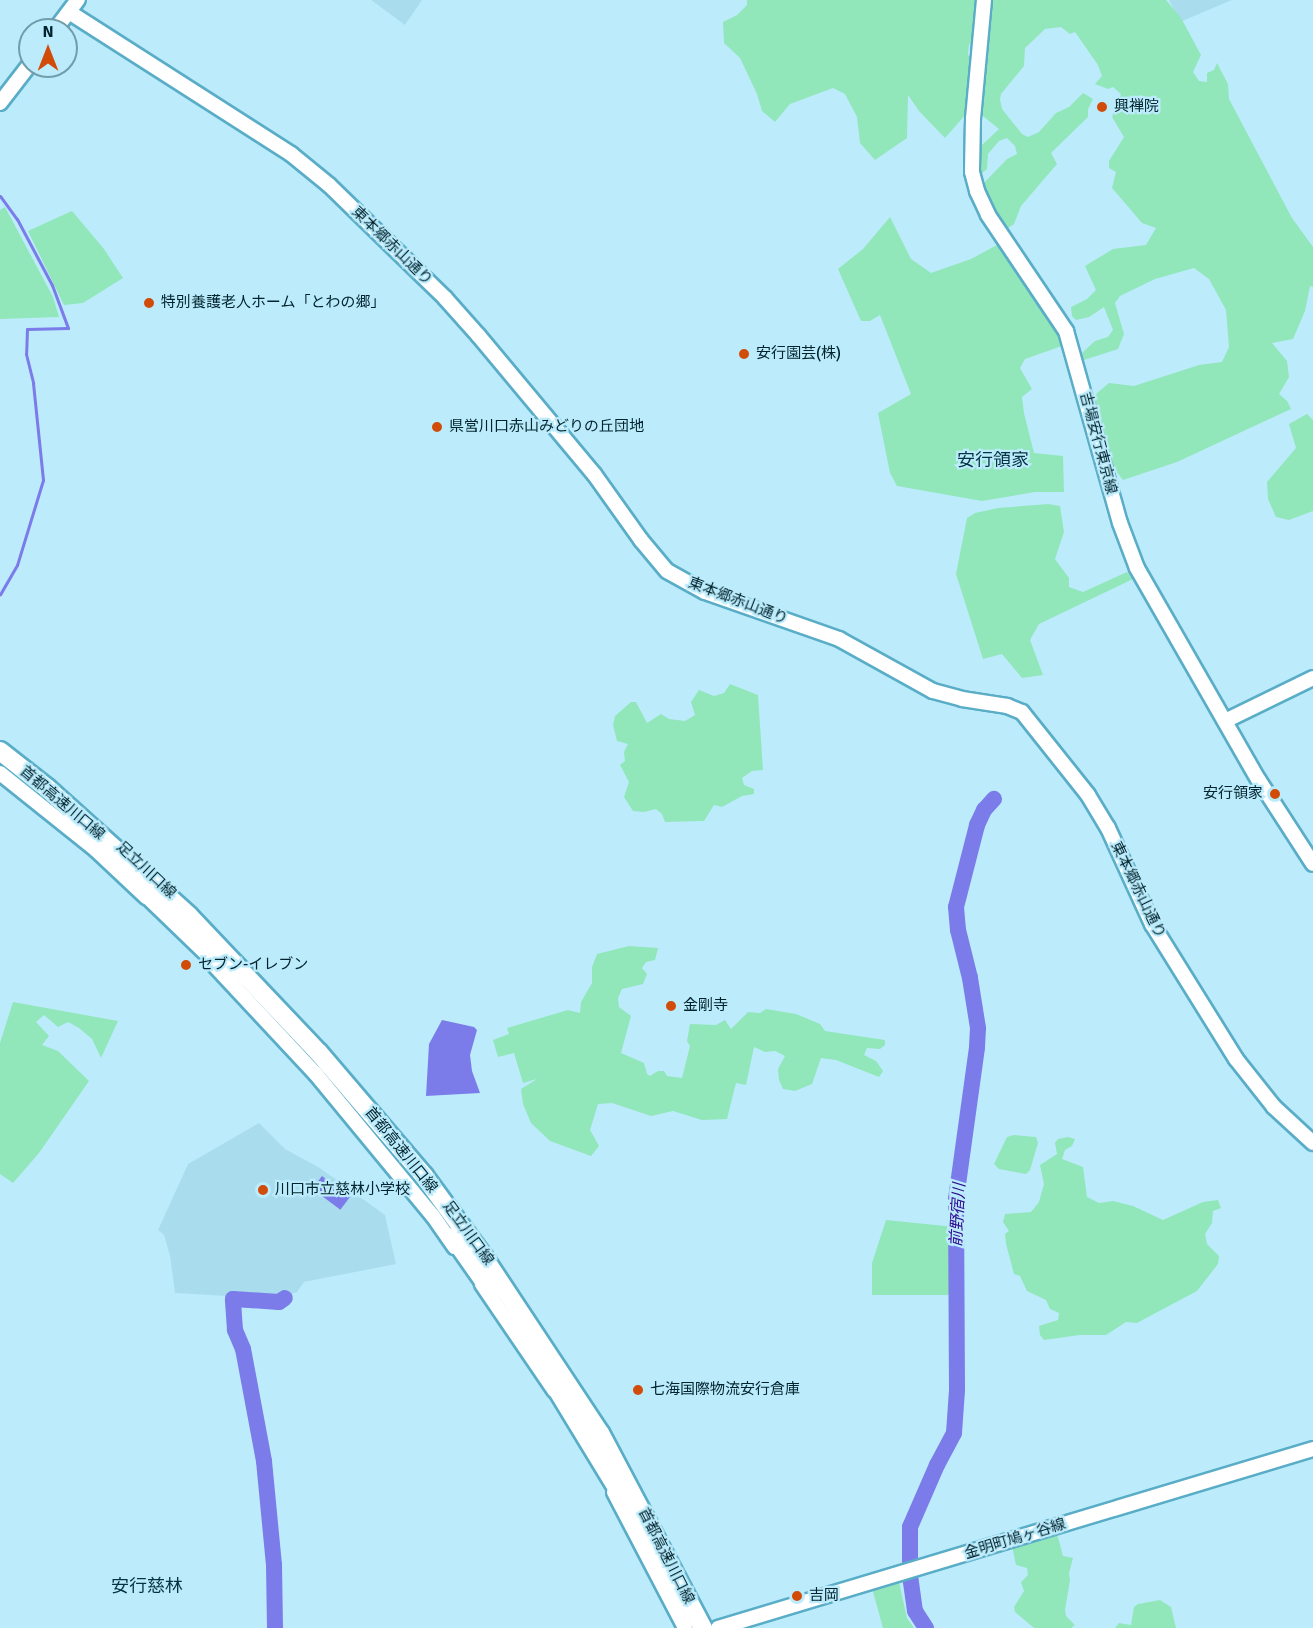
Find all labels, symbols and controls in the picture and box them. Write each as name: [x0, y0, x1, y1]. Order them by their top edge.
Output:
north arrow: [18, 18, 78, 78]
text: N: [42, 22, 54, 42]
place label: 興禅院: [1114, 98, 1159, 116]
marker: 興禅院: [1095, 100, 1109, 114]
street label: 東本郷赤山通り: [348, 203, 436, 289]
place label: 特別養護老人ホーム「とわの郷」: [161, 294, 386, 312]
marker: 特別養護老人ホーム「とわの郷」: [142, 296, 156, 310]
place label: 安行園芸(株): [756, 345, 841, 363]
marker: 安行園芸(株): [737, 347, 751, 361]
street label: 吉場安行東京線: [1076, 390, 1120, 496]
place label: 県営川口赤山みどりの丘団地: [449, 418, 644, 436]
marker: 県営川口赤山みどりの丘団地: [430, 420, 444, 434]
district label: 安行領家: [957, 449, 1029, 471]
street label: 東本郷赤山通り: [686, 574, 790, 628]
street label: 首都高速川口線: [16, 762, 108, 844]
place label: 安行領家: [1203, 785, 1263, 803]
marker: 安行領家: [1268, 787, 1282, 801]
street label: 足立川口線: [112, 838, 180, 902]
street label: 東本郷赤山通り: [1107, 839, 1169, 941]
place label: セブン-イレブン: [198, 956, 308, 974]
marker: セブン-イレブン: [179, 958, 193, 972]
place label: 金剛寺: [683, 997, 728, 1015]
marker: 金剛寺: [664, 999, 678, 1013]
street label: 首都高速川口線: [361, 1104, 441, 1196]
place label: 川口市立慈林小学校: [275, 1181, 410, 1199]
marker: 川口市立慈林小学校: [256, 1183, 270, 1197]
water label: 前野宿川: [947, 1183, 969, 1247]
street label: 足立川口線: [439, 1197, 497, 1269]
place label: 七海国際物流安行倉庫: [650, 1381, 800, 1399]
marker: 七海国際物流安行倉庫: [631, 1383, 645, 1397]
street label: 首都高速川口線: [634, 1505, 698, 1607]
street label: 金明町鳩ヶ谷線: [962, 1515, 1068, 1563]
district label: 安行慈林: [111, 1575, 183, 1597]
place label: 吉岡: [809, 1587, 839, 1605]
marker: 吉岡: [790, 1589, 804, 1603]

